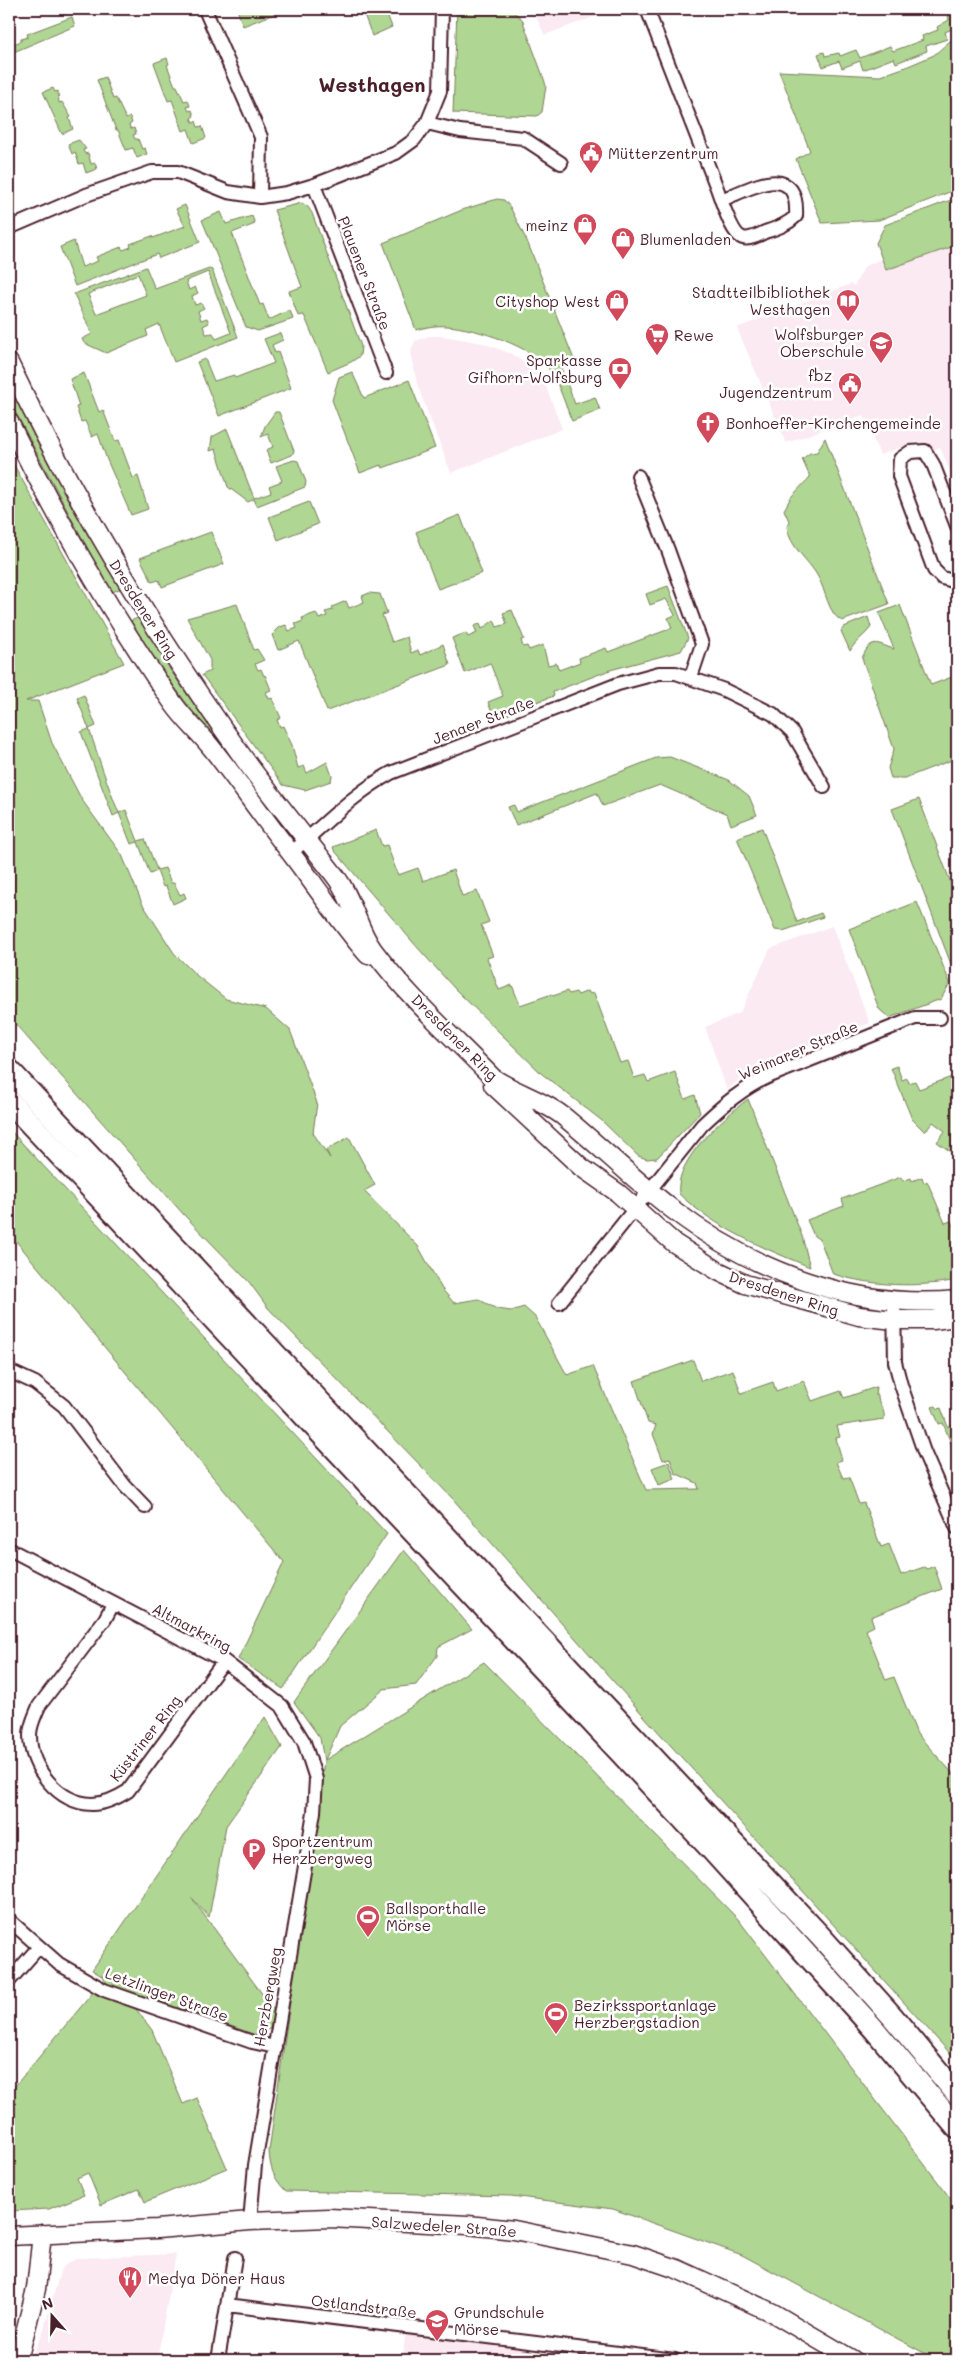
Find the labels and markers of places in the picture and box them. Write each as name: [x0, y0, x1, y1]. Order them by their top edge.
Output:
public building icon: Mütterzentrum: [578, 140, 604, 174]
place label: Mütterzentrum: [608, 143, 718, 163]
shop icon: meinz: [572, 212, 598, 246]
place label: meinz: [526, 215, 568, 235]
shop icon: Blumenladen: [610, 226, 636, 260]
place label: Blumenladen: [640, 229, 731, 249]
place label: Stadtteilbibliothek Westhagen: [692, 282, 830, 319]
shop icon: Cityshop West: [604, 288, 630, 322]
library icon: Stadtteilbibliothek Westhagen: [835, 288, 861, 322]
place label: Cityshop West: [495, 291, 600, 311]
supermarket icon: Rewe: [644, 322, 670, 356]
place label: Wolfsburger Oberschule: [774, 324, 864, 361]
place label: Rewe: [674, 325, 714, 345]
school or university icon: Wolfsburger Oberschule: [868, 330, 894, 364]
place label: Sparkasse Gifhorn-Wolfsburg: [468, 350, 602, 387]
bank icon: Sparkasse Gifhorn-Wolfsburg: [607, 356, 633, 390]
place label: fbz Jugendzentrum: [720, 365, 832, 402]
public building icon: fbz Jugendzentrum: [837, 371, 863, 405]
church icon: Bonhoeffer-Kirchengemeinde: [695, 410, 721, 444]
place label: Bonhoeffer-Kirchengemeinde: [726, 413, 941, 433]
place label: Sportzentrum Herzbergweg: [272, 1831, 373, 1868]
parking icon: Sportzentrum Herzbergweg: [241, 1837, 267, 1871]
place label: Ballsporthalle Mörse: [386, 1898, 486, 1935]
sports icon: Ballsporthalle Mörse: [355, 1904, 381, 1938]
place label: Bezirkssportanlage Herzbergstadion: [574, 1995, 717, 2032]
sports icon: Bezirkssportanlage Herzbergstadion: [543, 2001, 569, 2035]
restaurant icon: Medya Döner Haus: [117, 2265, 143, 2299]
place label: Medya Döner Haus: [148, 2268, 285, 2288]
place label: Grundschule Mörse: [454, 2302, 545, 2339]
school or university icon: Grundschule Mörse: [424, 2308, 450, 2342]

